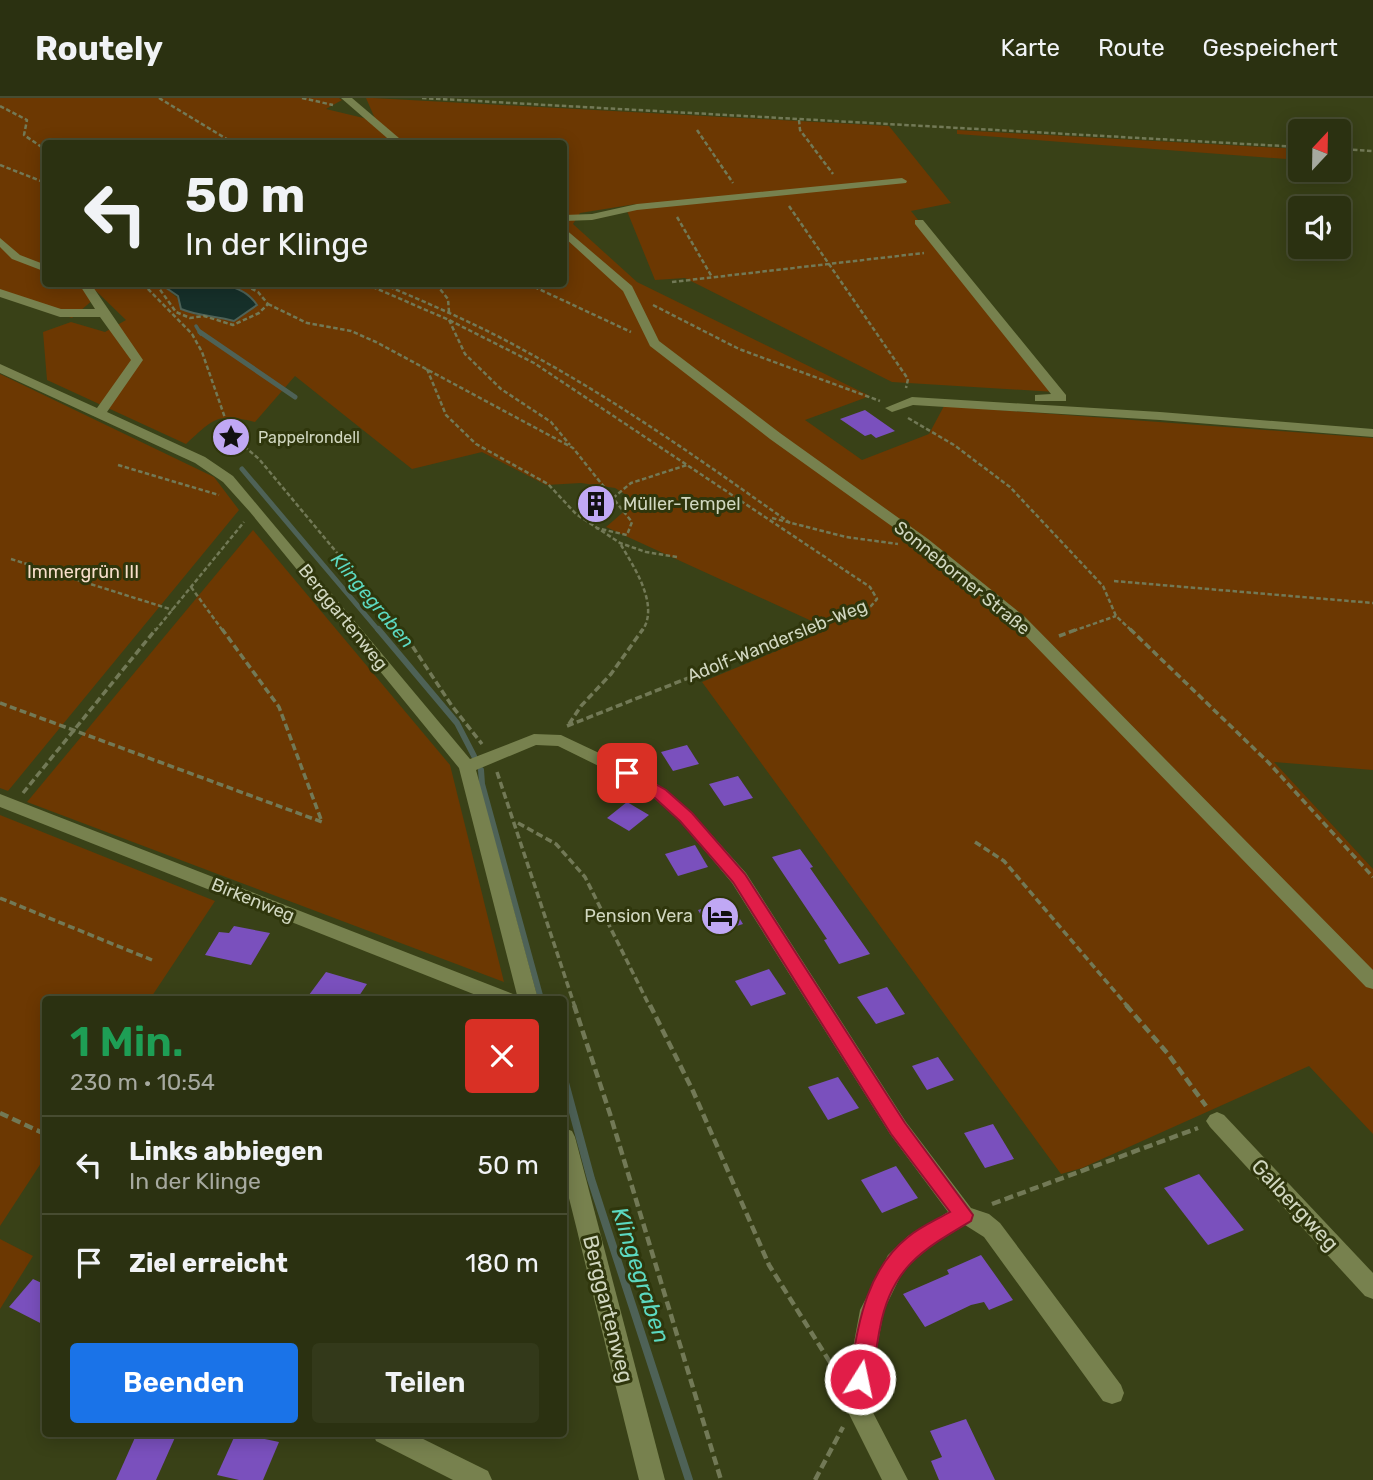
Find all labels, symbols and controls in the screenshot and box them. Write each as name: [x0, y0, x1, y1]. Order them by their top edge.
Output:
text: Routely: [35, 29, 163, 68]
text: Karte: [1001, 34, 1060, 62]
text: Route: [1098, 34, 1165, 62]
text: Gespeichert: [1203, 34, 1338, 62]
north arrow: [1288, 119, 1351, 182]
map controls: [1288, 119, 1351, 259]
text: 50 m: [185, 166, 305, 224]
icon: left: [70, 168, 161, 259]
button: sound: [1288, 196, 1351, 259]
text: In der Klinge: [185, 225, 368, 263]
place icon: Pappelrondell: [210, 416, 252, 458]
place label: Pappelrondell: [258, 428, 360, 447]
building icon: Müller-Tempel: [575, 483, 617, 525]
place label: Müller-Tempel: [623, 493, 741, 515]
street label: Sonneborner Straße: [890, 516, 1034, 640]
water label: Klingegraben: [326, 548, 419, 653]
street label: Berggartenweg: [294, 560, 392, 674]
park label: Immergrün III: [27, 561, 139, 583]
street label: Adolf-Wandersleb-Weg: [684, 595, 870, 687]
pin: [597, 743, 657, 803]
icon: arrive: [608, 754, 646, 792]
street label: Birkenweg: [208, 873, 298, 927]
hotel icon: Pension Vera: [699, 895, 741, 937]
place label: Pension Vera: [584, 905, 693, 927]
text: 1 Min.: [70, 1017, 183, 1067]
button: close: [465, 1019, 539, 1093]
text: 230 m · 10:54: [70, 1068, 215, 1096]
text: Links abbiegen: [129, 1136, 323, 1167]
icon: left: [70, 1146, 108, 1184]
text: 50 m: [478, 1150, 539, 1181]
street label: Galbergweg: [1247, 1154, 1344, 1256]
text: In der Klinge: [129, 1167, 261, 1195]
water label: Klingegraben: [606, 1203, 676, 1347]
street label: Berggartenweg: [578, 1232, 639, 1385]
icon: arrive: [70, 1244, 108, 1282]
text: Ziel erreicht: [129, 1248, 288, 1279]
text: 180 m: [465, 1248, 539, 1279]
position arrow: [823, 1342, 897, 1416]
button: Beenden: [70, 1343, 298, 1423]
button: Teilen: [312, 1343, 539, 1423]

